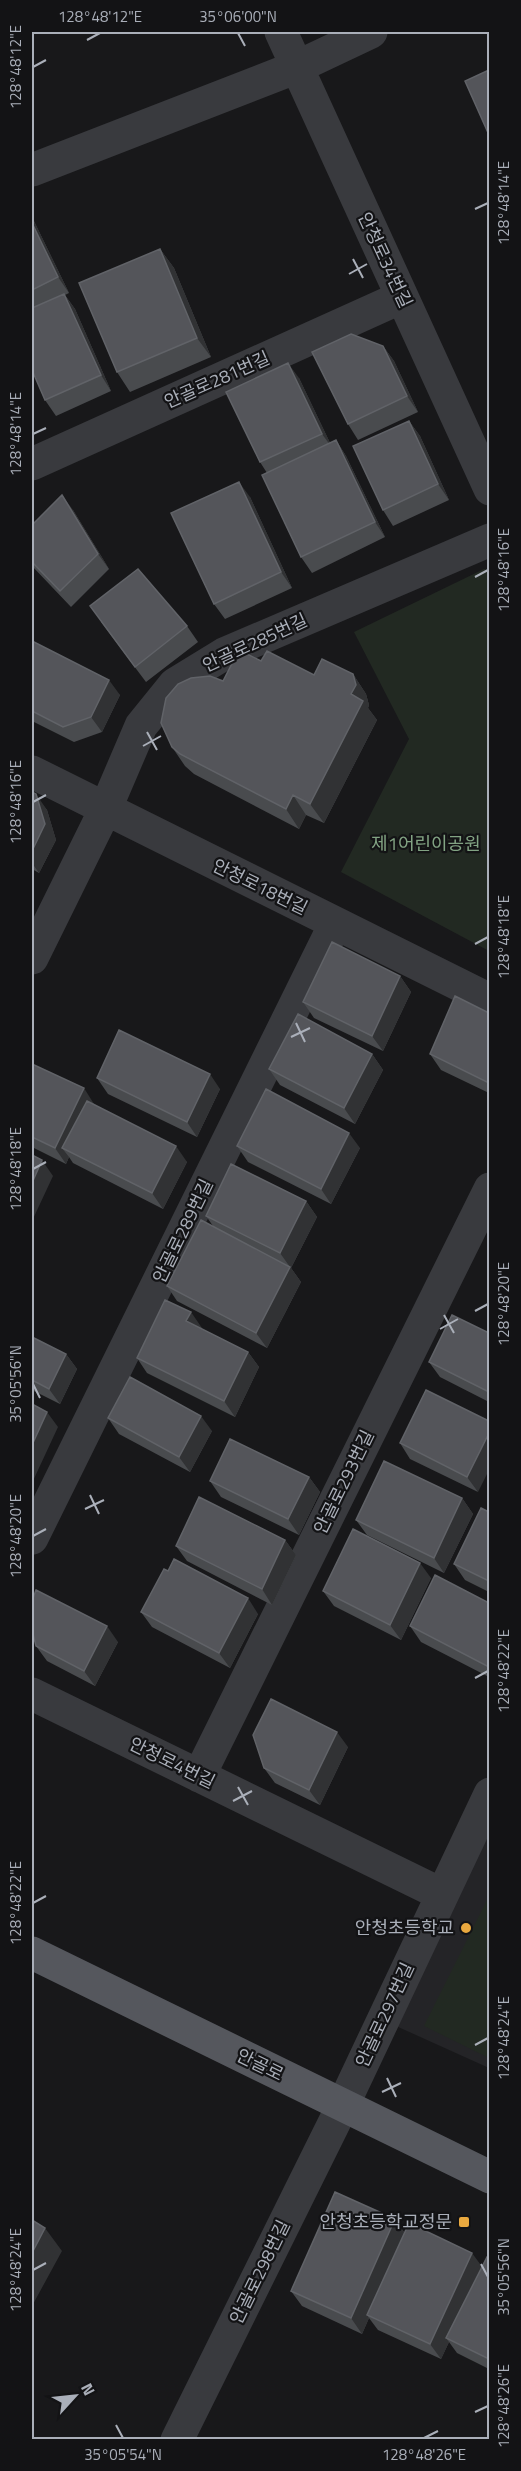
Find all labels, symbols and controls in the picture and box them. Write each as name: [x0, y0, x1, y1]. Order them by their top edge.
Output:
text: 128°48'12"E: [58, 5, 142, 28]
text: 35°06'00"N: [199, 5, 277, 28]
text: 128°48'12"E: [4, 25, 27, 109]
text: 128°48'14"E: [492, 161, 515, 245]
street label: 안청로34번길: [351, 207, 419, 312]
street label: 안골로281번길: [160, 344, 274, 415]
text: 128°48'14"E: [4, 392, 27, 476]
text: 128°48'16"E: [492, 528, 515, 612]
street label: 안골로285번길: [198, 606, 312, 679]
text: 128°48'16"E: [4, 760, 27, 844]
park label: 제1어린이공원: [371, 830, 481, 857]
street label: 안청로18번길: [208, 852, 312, 921]
text: 128°48'18"E: [492, 895, 515, 979]
text: 128°48'18"E: [4, 1127, 27, 1211]
street label: 안골로289번길: [146, 1174, 219, 1288]
text: 128°48'20"E: [492, 1262, 515, 1346]
text: 35°05'56"N: [4, 1345, 27, 1423]
street label: 안골로293번길: [307, 1425, 380, 1539]
text: 128°48'20"E: [4, 1494, 27, 1578]
text: 128°48'22"E: [492, 1629, 515, 1713]
street label: 안청로4번길: [125, 1730, 220, 1795]
text: 128°48'22"E: [4, 1861, 27, 1945]
place label: 안청초등학교: [355, 1914, 454, 1941]
marker: 안청초등학교: [459, 1921, 473, 1935]
street label: 안골로297번길: [348, 1958, 421, 2072]
text: 128°48'24"E: [492, 1996, 515, 2080]
street label: 안골로: [232, 2042, 288, 2088]
place label: 안청초등학교정문: [320, 2208, 452, 2235]
street label: 안골로298번길: [223, 2215, 296, 2329]
marker: 안청초등학교정문: [457, 2215, 471, 2229]
text: 128°48'24"E: [4, 2228, 27, 2312]
text: 35°05'56"N: [492, 2238, 515, 2316]
text: 128°48'26"E: [492, 2364, 515, 2448]
north arrow: [45, 2366, 105, 2426]
text: N: [75, 2379, 102, 2400]
text: 35°05'54"N: [84, 2443, 162, 2466]
text: 128°48'26"E: [382, 2443, 466, 2466]

